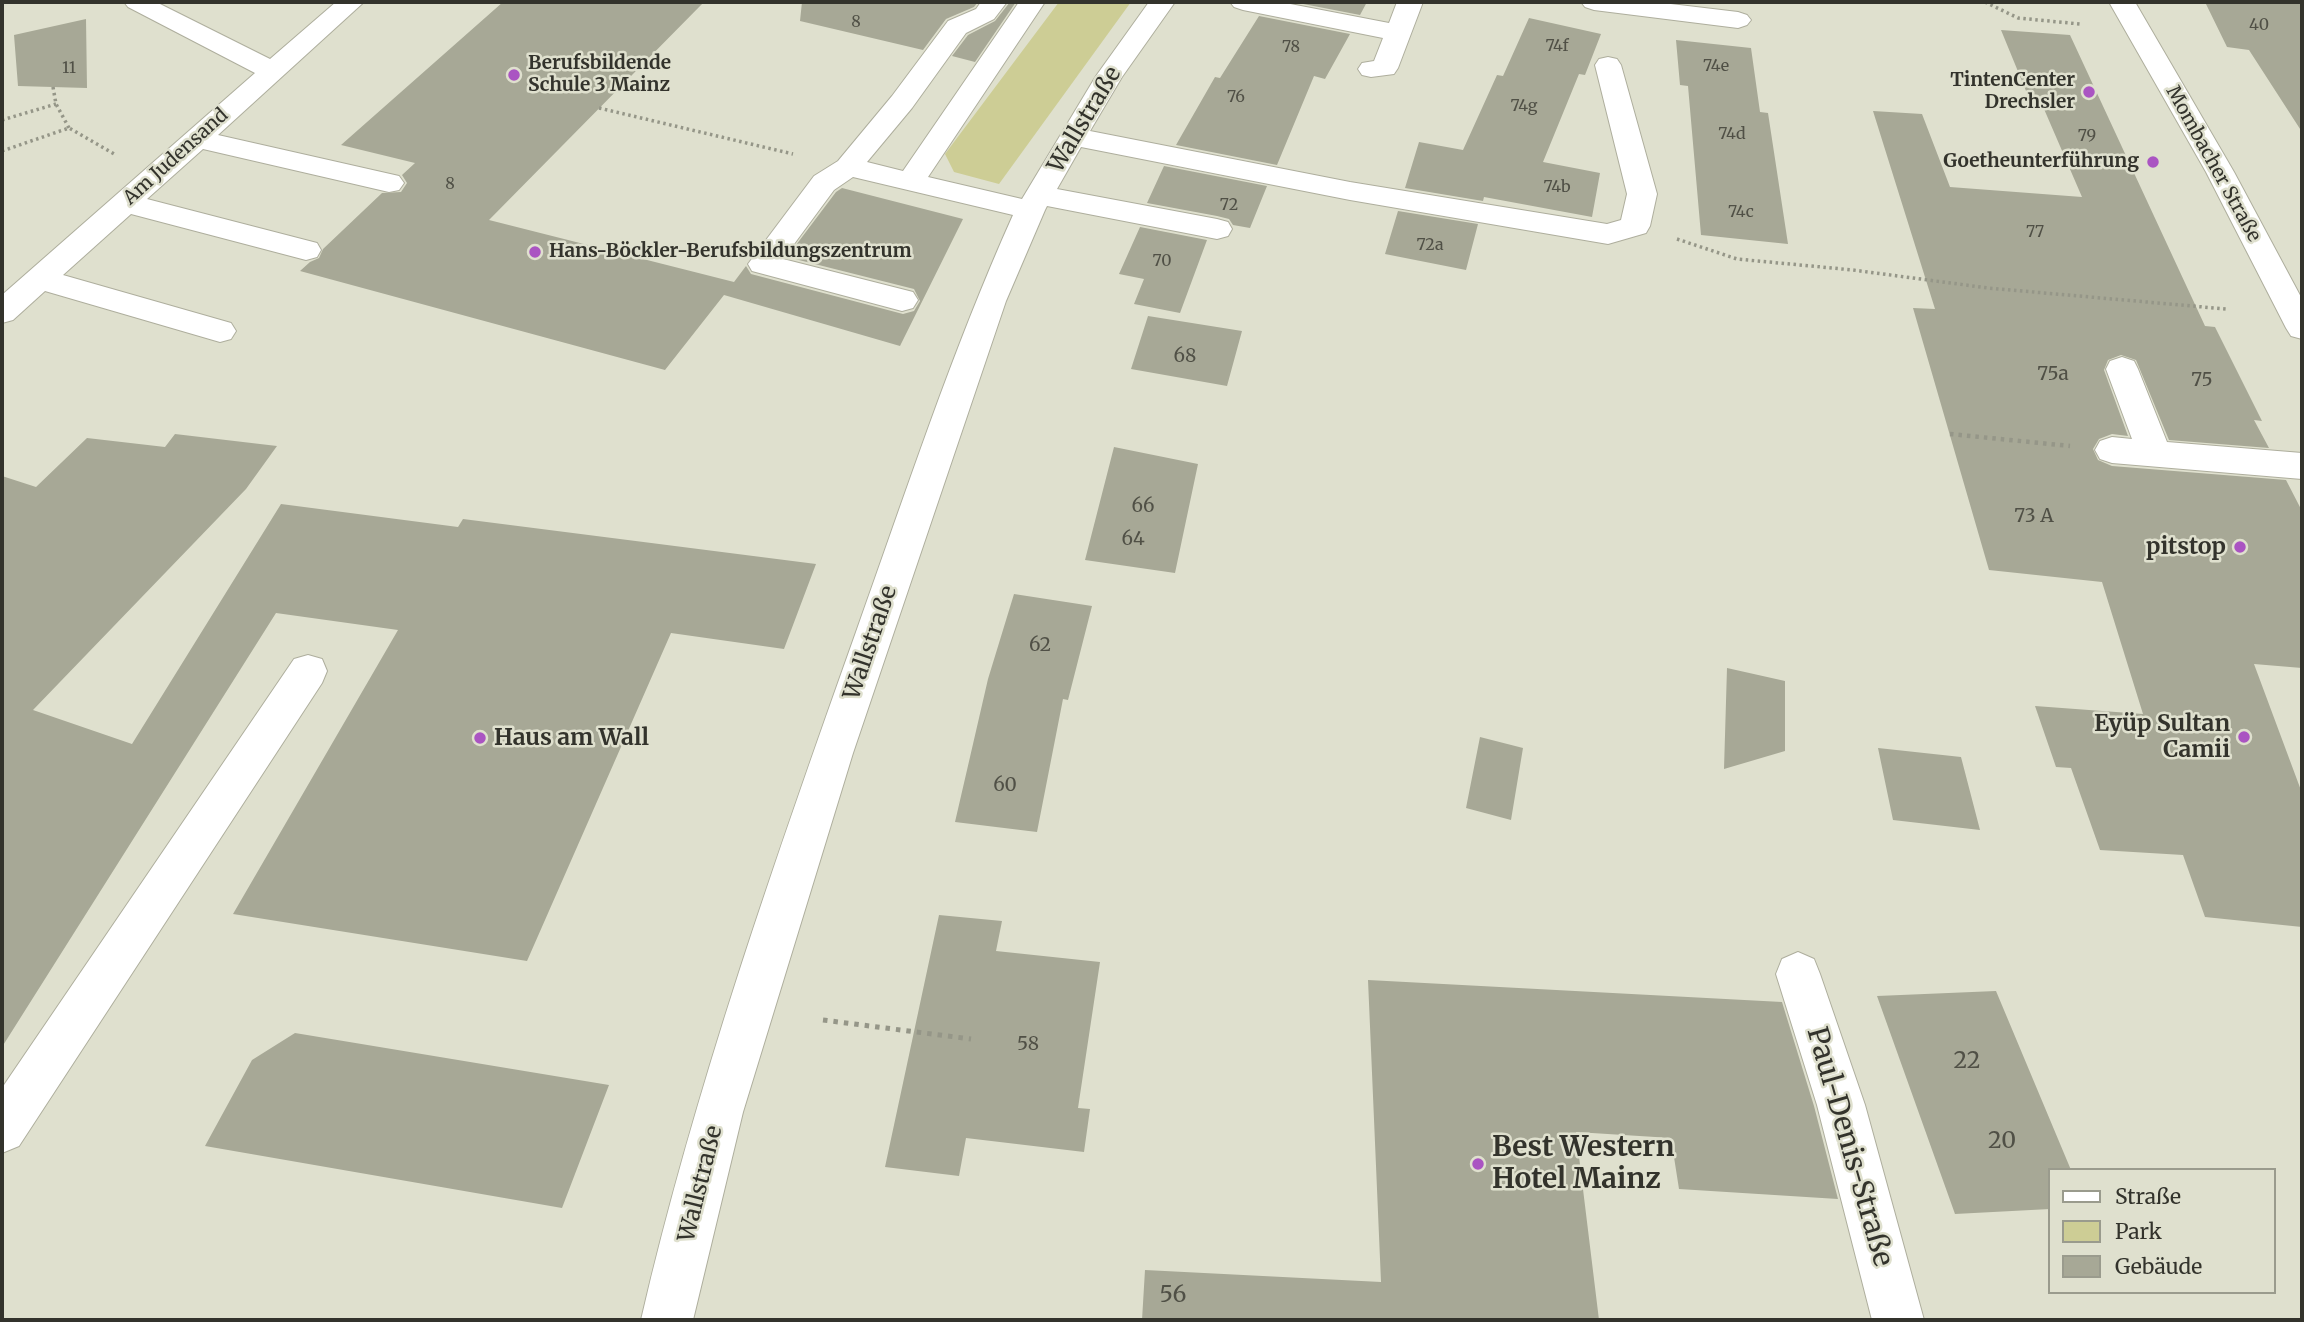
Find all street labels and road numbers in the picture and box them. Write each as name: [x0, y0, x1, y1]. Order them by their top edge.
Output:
street label: Wallstraße: [1043, 62, 1127, 178]
street label: Mombacher Straße: [2161, 82, 2265, 246]
street label: Am Judensand: [119, 104, 233, 210]
street label: Wallstraße: [839, 582, 903, 704]
street label: Paul-Denis-Straße: [1799, 1023, 1899, 1271]
street label: Wallstraße: [673, 1123, 729, 1245]

